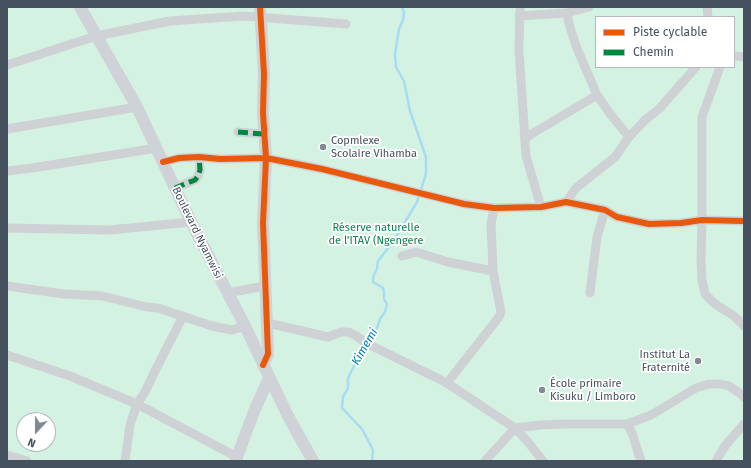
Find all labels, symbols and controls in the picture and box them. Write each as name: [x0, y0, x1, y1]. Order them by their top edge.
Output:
legend: [595, 16, 735, 68]
text: Piste cyclable: [633, 25, 707, 39]
text: Chemin: [633, 45, 674, 59]
place label: Copmlexe Scolaire Vihamba: [331, 134, 417, 160]
marker: Copmlexe Scolaire Vihamba: [318, 142, 328, 152]
street label: Boulevard Nyamwisi: [169, 185, 225, 281]
park label: Réserve naturelle de l'ITAV (Ngengere: [328, 221, 424, 247]
water label: Kimemi: [349, 326, 381, 368]
place label: Institut La Fraternité: [639, 348, 690, 374]
marker: Institut La Fraternité: [693, 356, 703, 366]
place label: École primaire Kisuku / Limboro: [550, 377, 636, 403]
marker: École primaire Kisuku / Limboro: [537, 385, 547, 395]
north arrow: [16, 412, 56, 452]
text: N: [26, 435, 38, 450]

